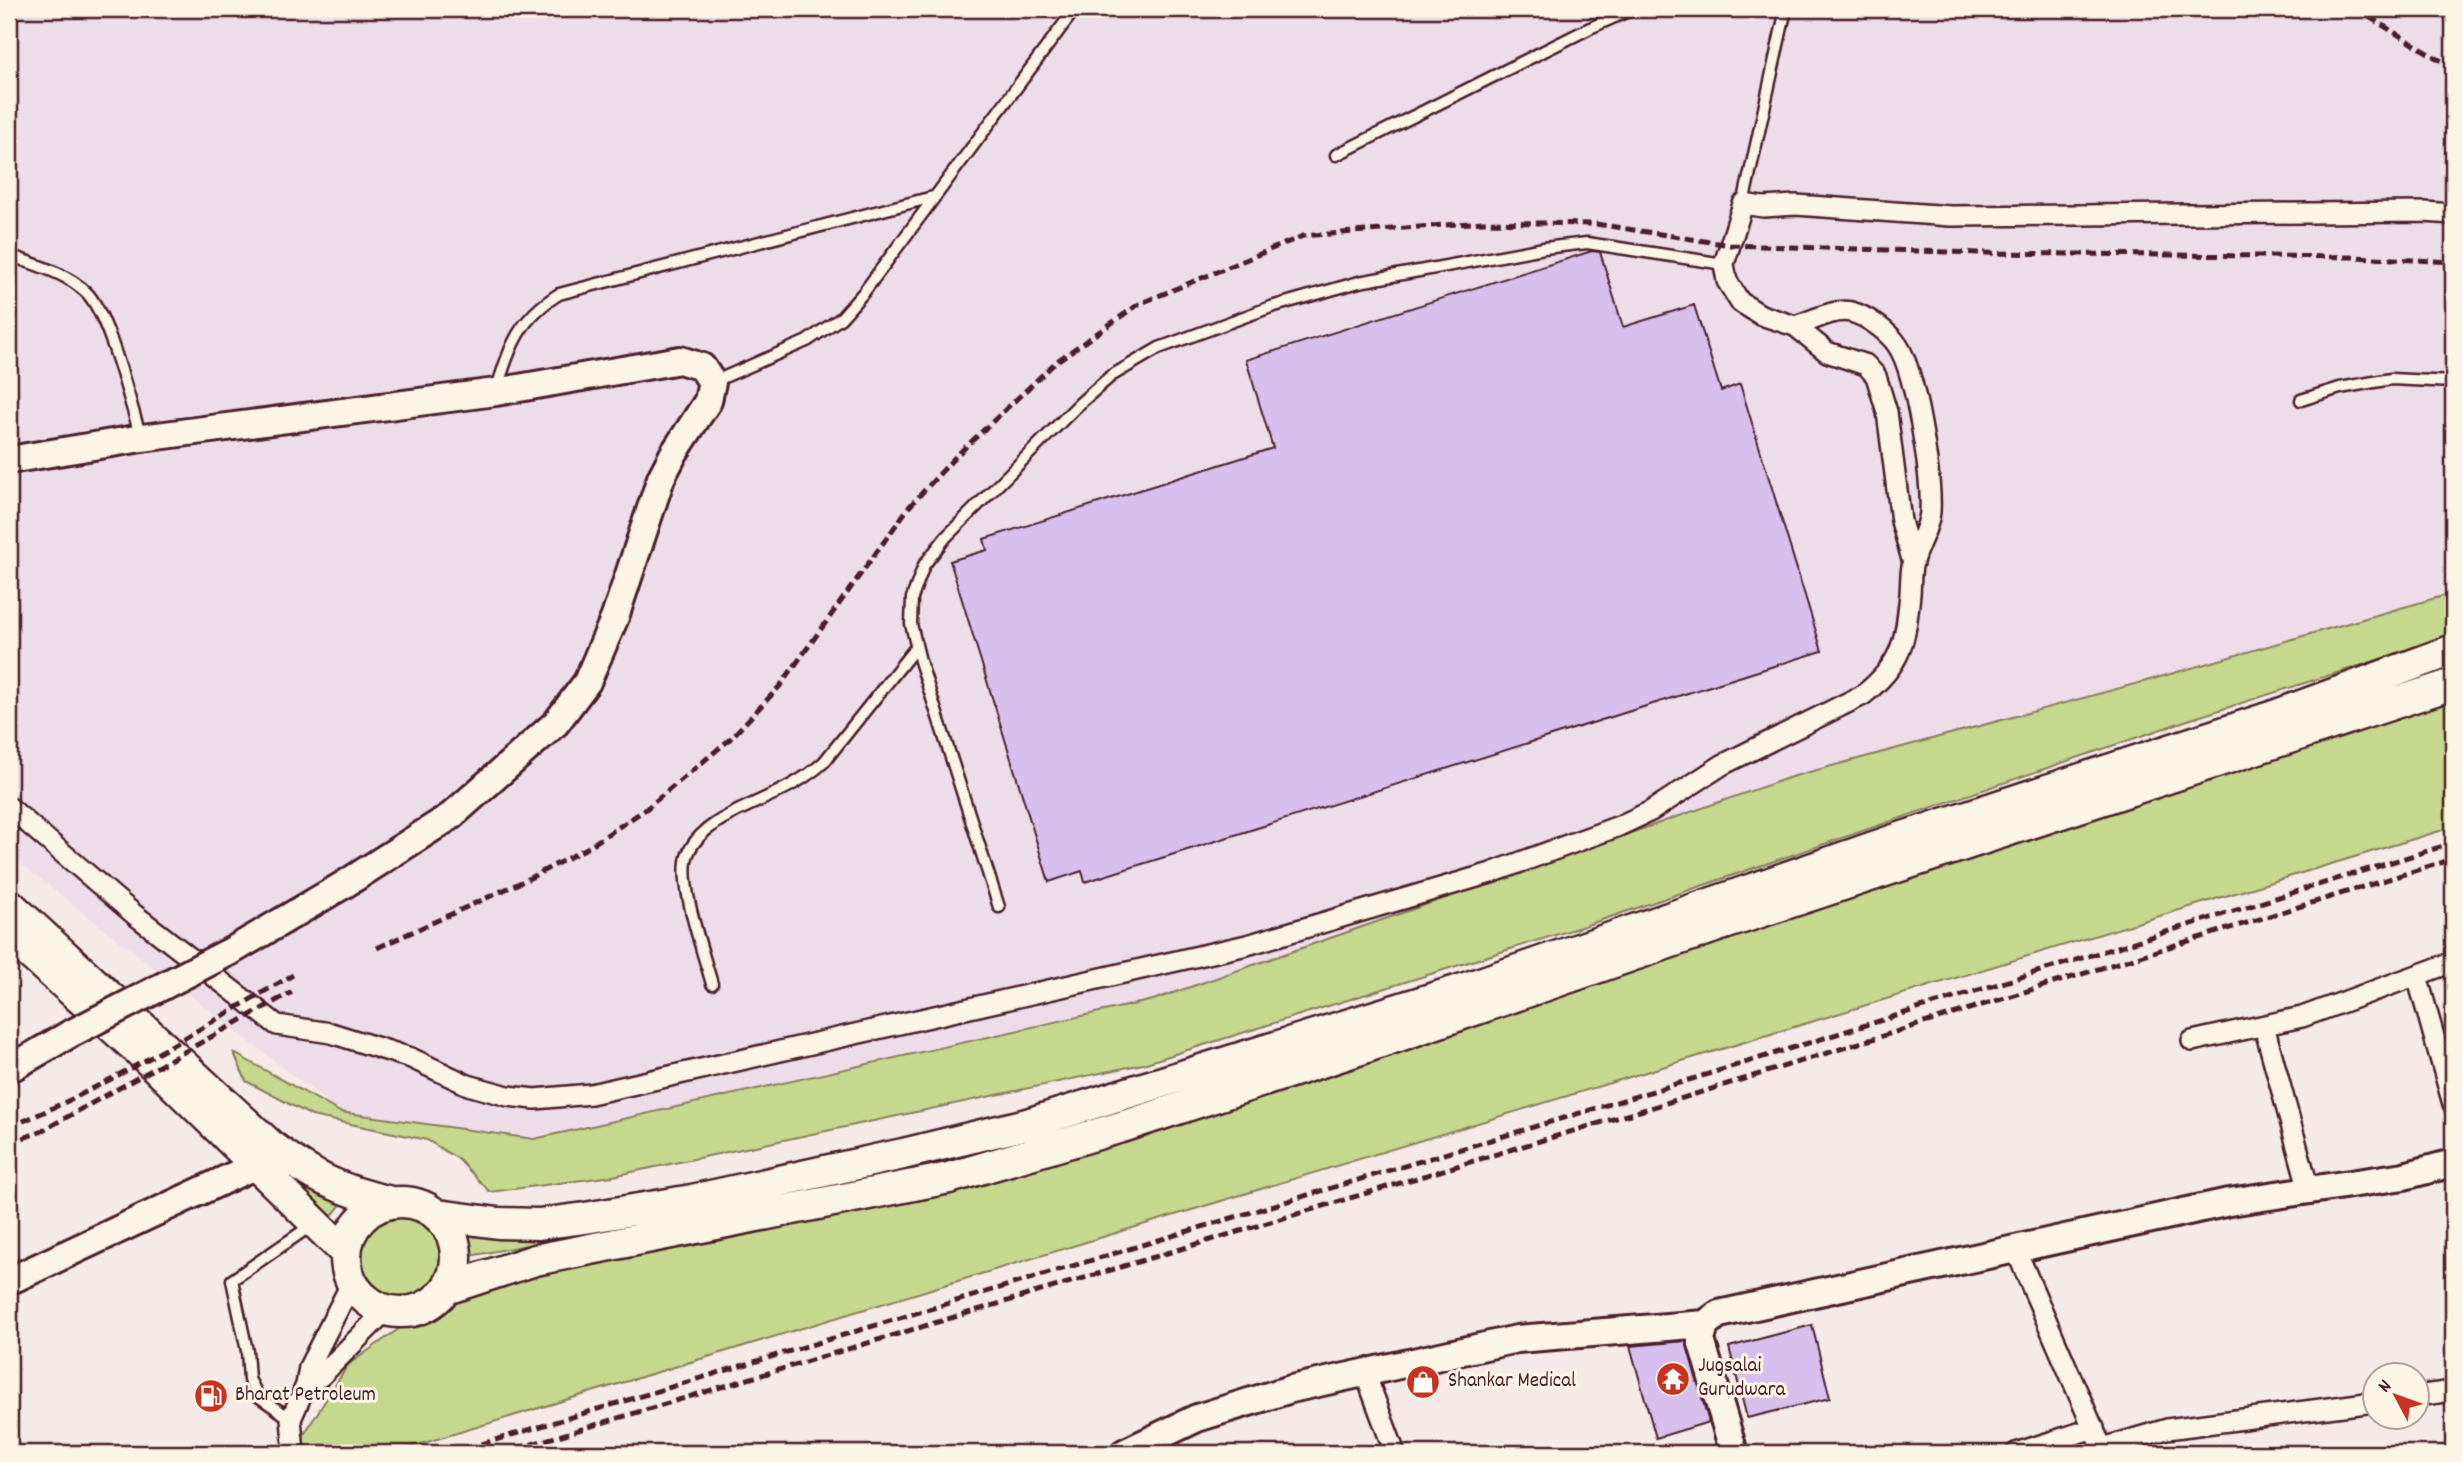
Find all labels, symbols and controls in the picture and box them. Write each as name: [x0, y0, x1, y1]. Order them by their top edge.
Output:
place label: Jugsalai Gurudwara: [1698, 1352, 1787, 1406]
temple icon: Jugsalai Gurudwara: [1654, 1360, 1692, 1398]
north arrow: [2360, 1360, 2430, 1430]
shop icon: Shankar Medical: [1404, 1363, 1442, 1401]
place label: Shankar Medical: [1448, 1367, 1576, 1397]
text: N: [2373, 1375, 2399, 1400]
fuel station icon: Bharat Petroleum: [192, 1377, 230, 1415]
place label: Bharat Petroleum: [235, 1381, 376, 1411]

